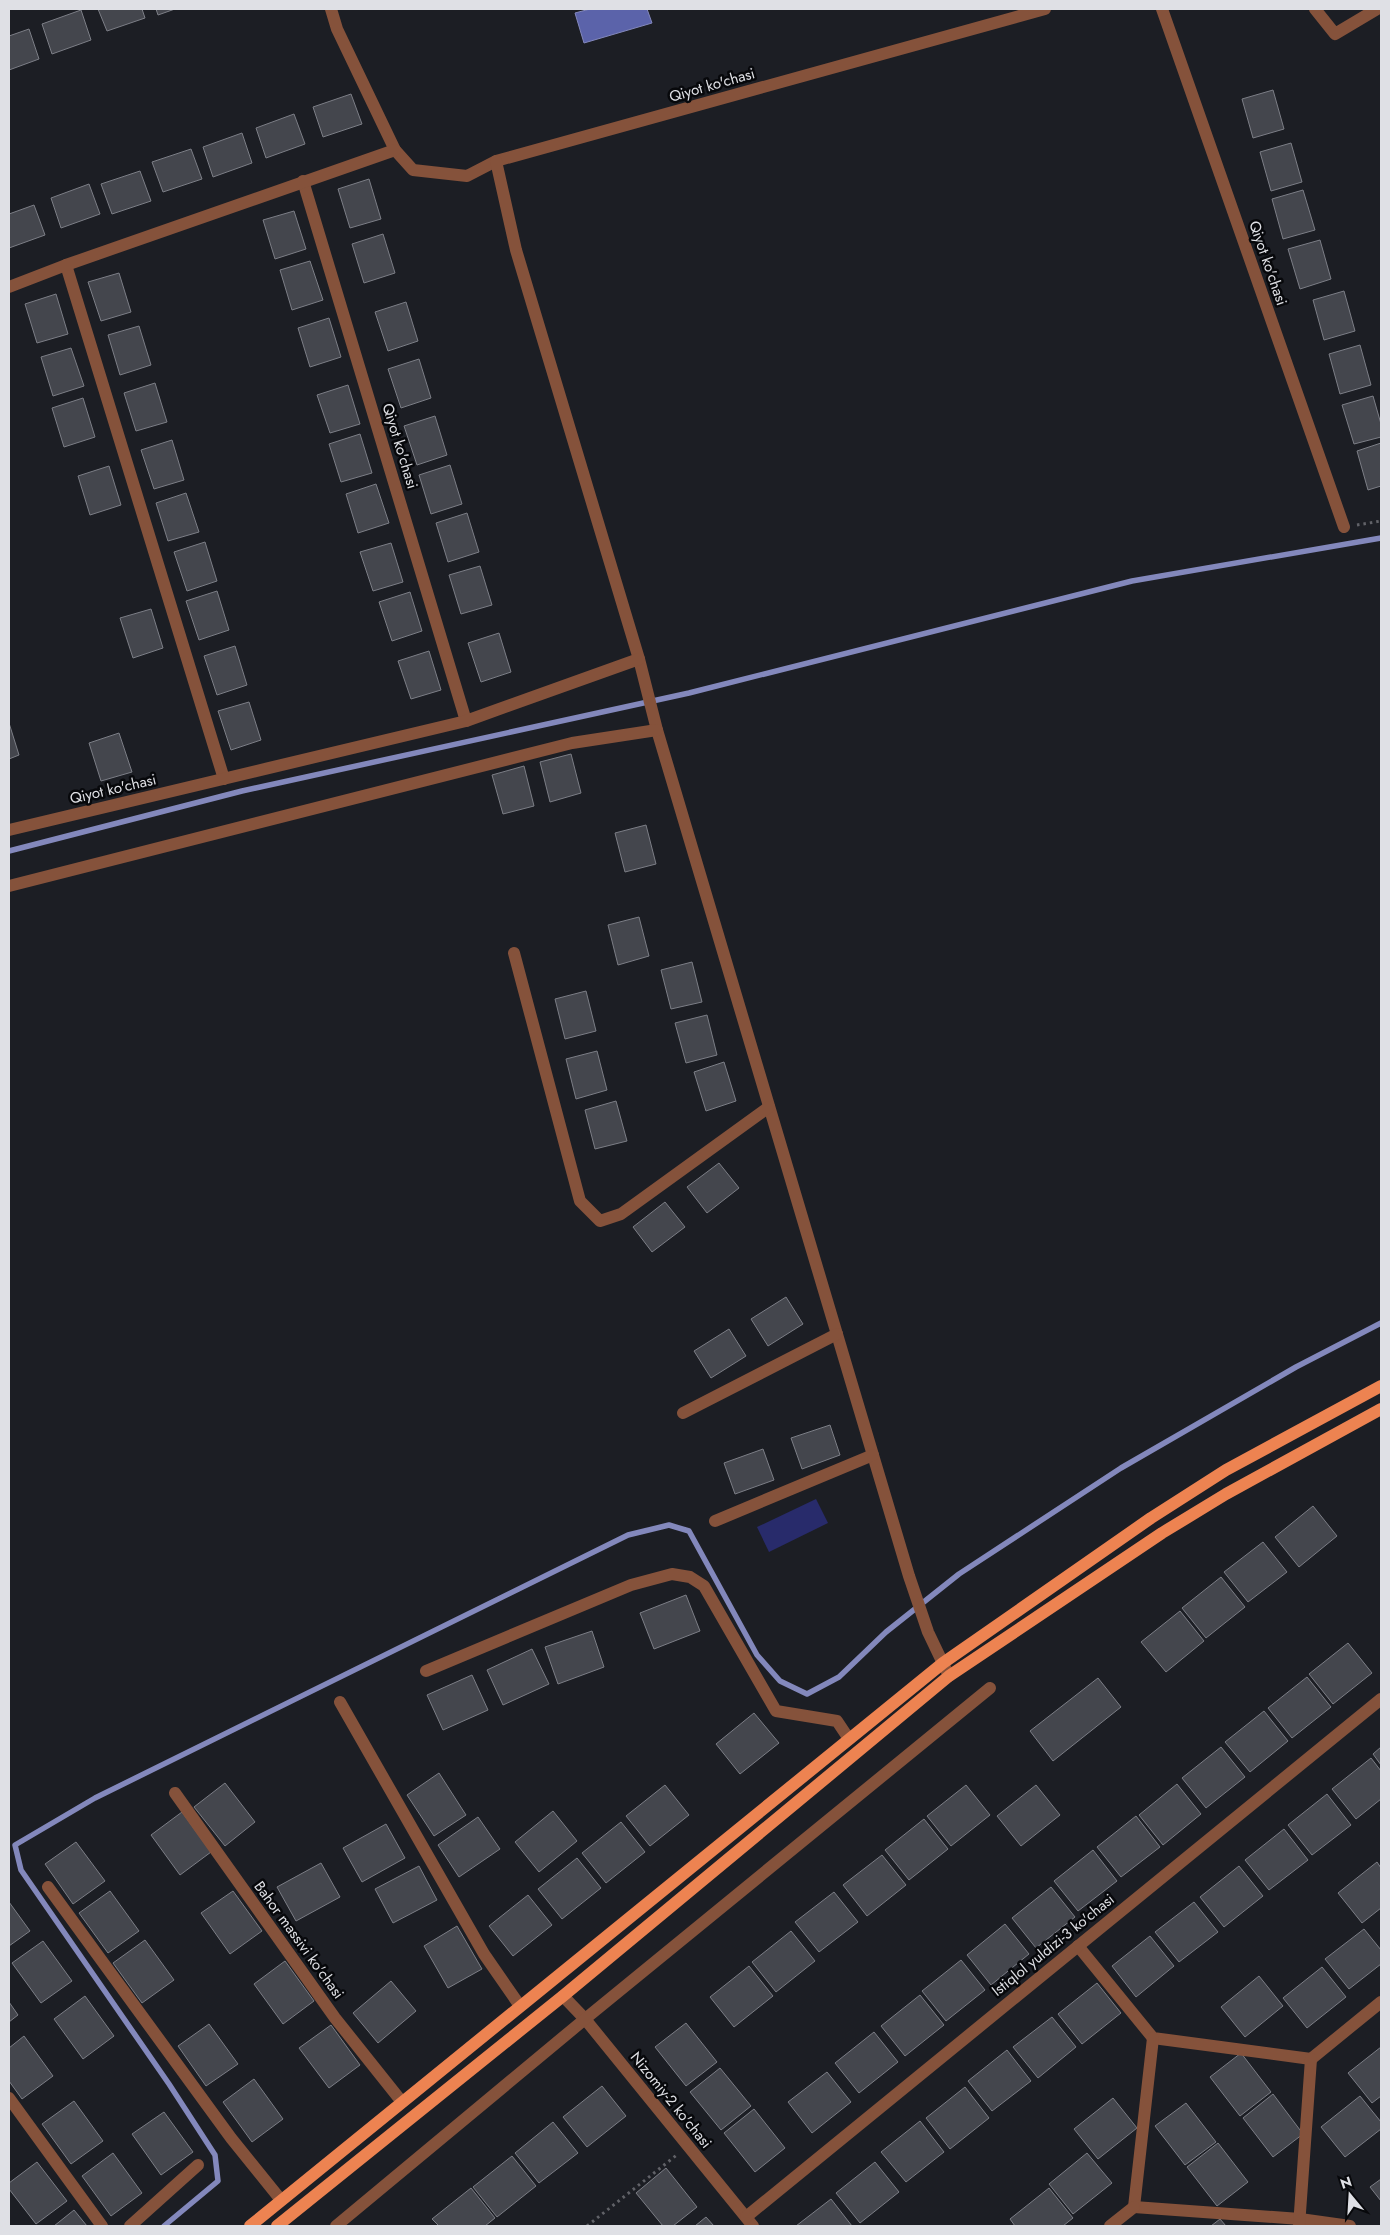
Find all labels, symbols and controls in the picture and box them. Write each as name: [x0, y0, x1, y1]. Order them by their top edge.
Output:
street label: Qiyot ko'chasi: [667, 62, 757, 108]
street label: Qiyot ko'chasi: [1243, 218, 1293, 308]
street label: Qiyot ko'chasi: [377, 401, 423, 491]
street label: Qiyot ko'chasi: [68, 768, 158, 810]
street label: Bahor massivi ko'chasi: [249, 1876, 349, 2004]
street label: Istiqlol yuldizi-3 ko'chasi: [987, 1889, 1119, 2001]
street label: Nizomiy-2 ko'chasi: [625, 2047, 717, 2153]
north arrow: [1325, 2170, 1375, 2220]
text: N: [1338, 2171, 1354, 2194]

